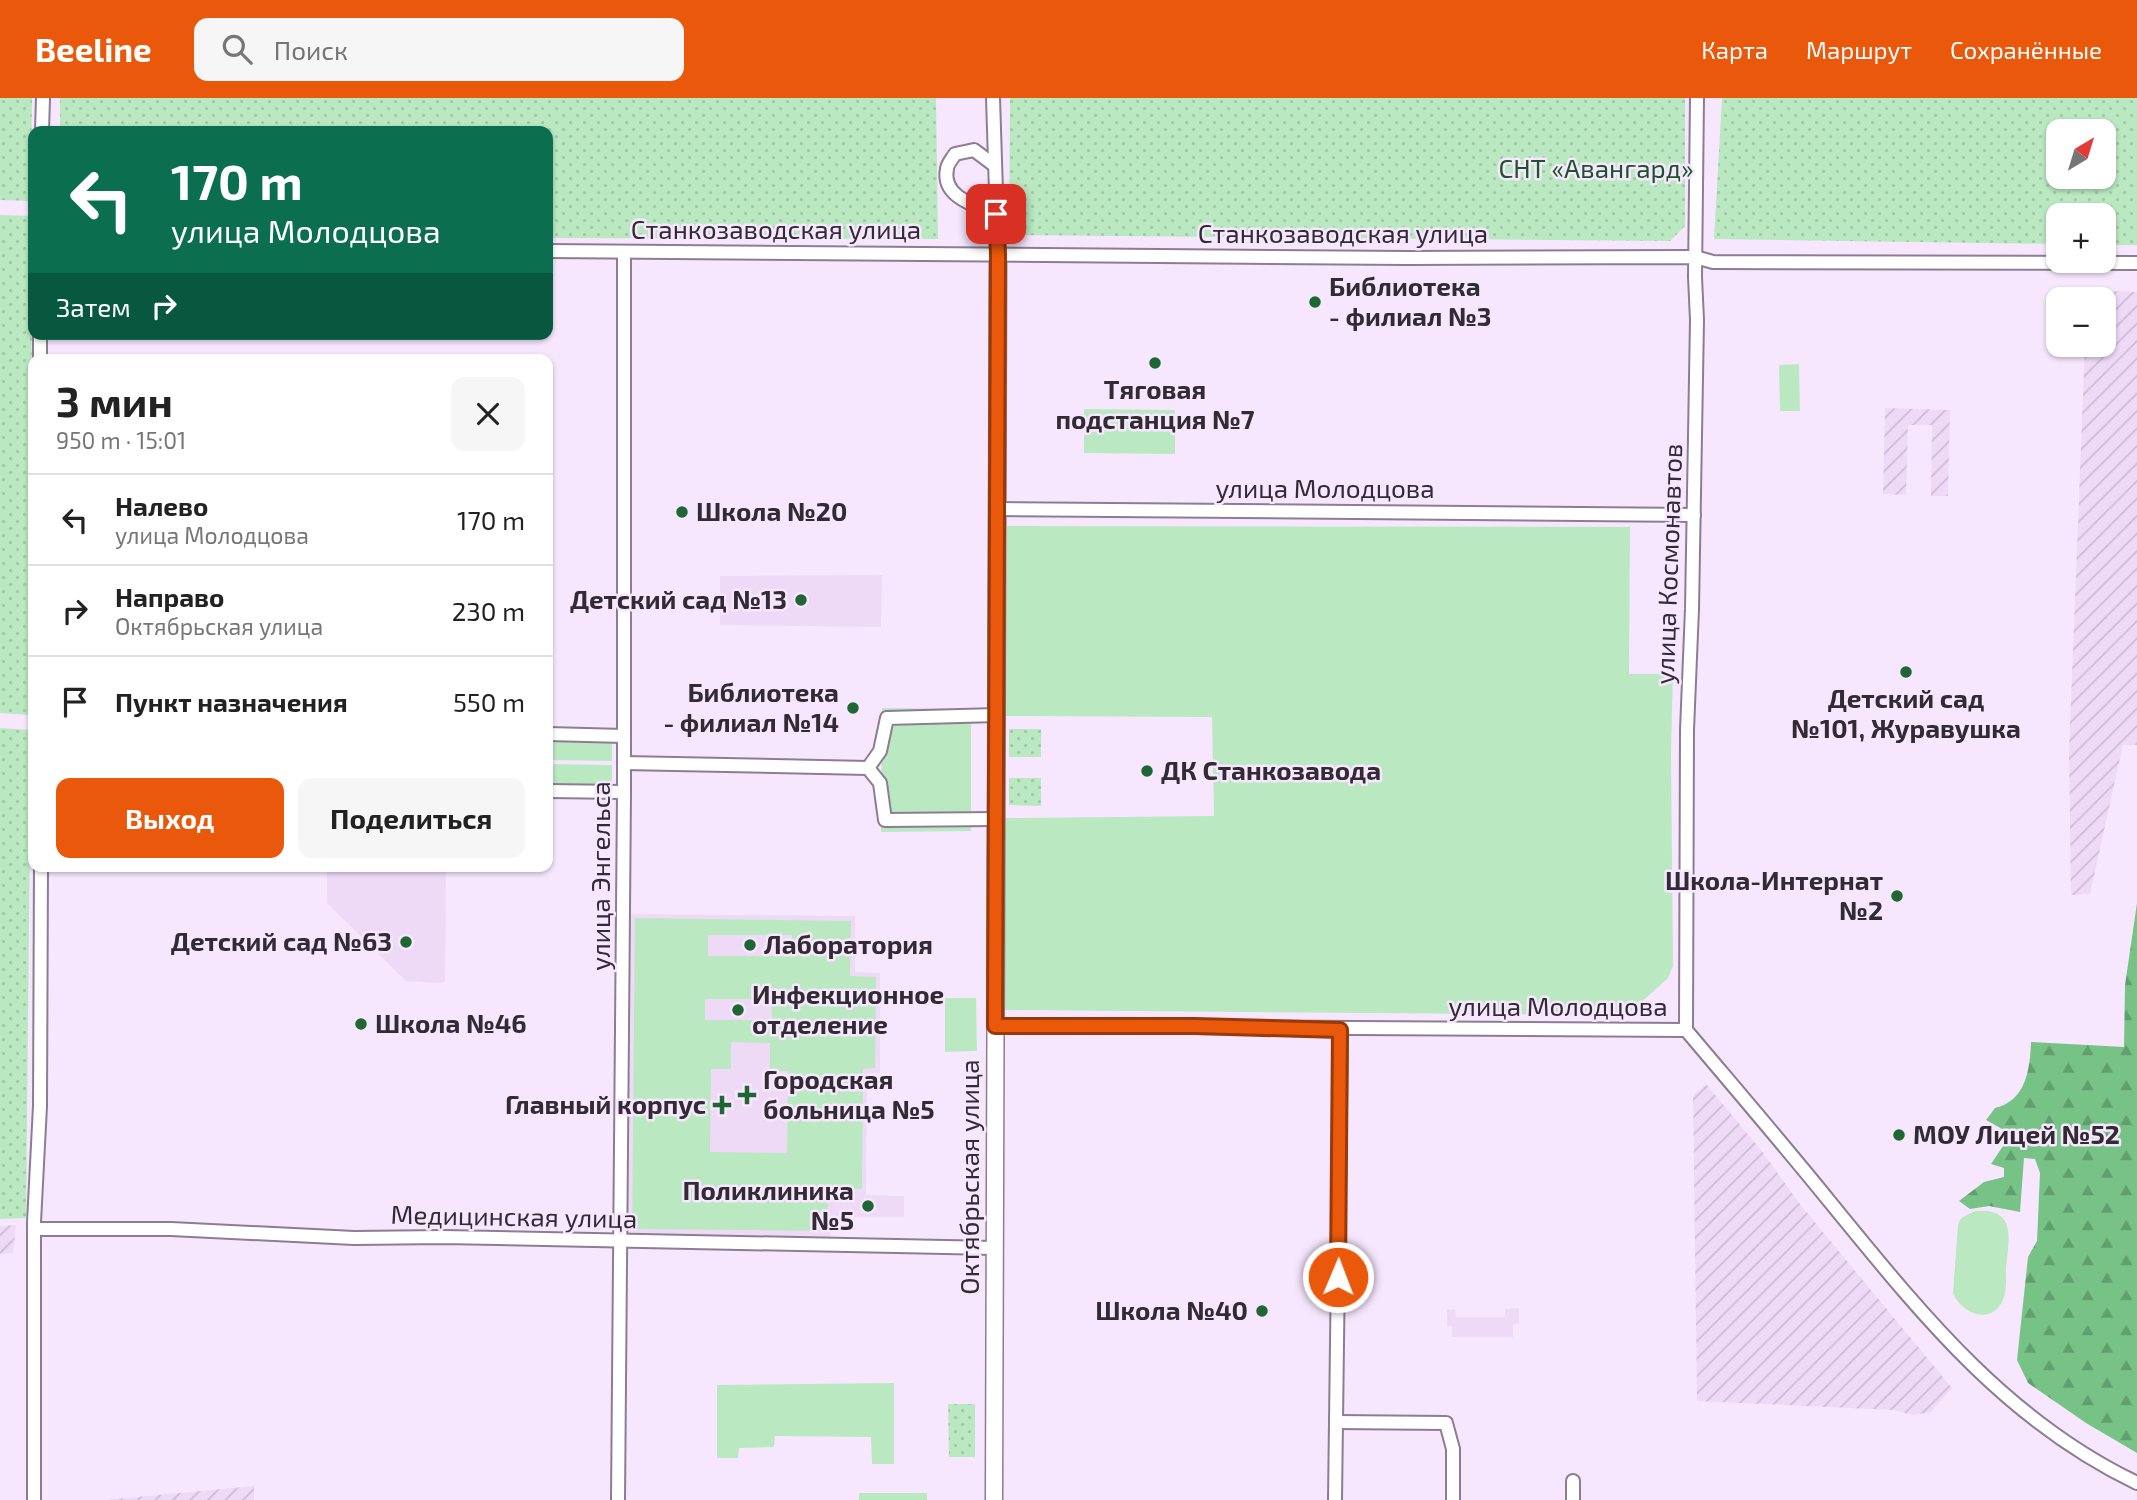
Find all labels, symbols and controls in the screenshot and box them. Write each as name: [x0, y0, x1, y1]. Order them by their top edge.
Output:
search box: [194, 18, 684, 81]
text: Beeline: [35, 29, 152, 69]
icon: search: [218, 30, 256, 68]
text: Поиск: [274, 34, 348, 65]
text: Карта: [1701, 35, 1768, 64]
text: Маршрут: [1806, 35, 1912, 64]
text: Сохранённые: [1950, 35, 2102, 64]
north arrow: [2046, 119, 2116, 189]
map controls: [2046, 119, 2116, 357]
text: 170 m: [171, 151, 303, 210]
park label: СНТ «Авангард»: [1498, 152, 1694, 183]
icon: left: [56, 154, 147, 245]
pin: [966, 184, 1026, 244]
icon: arrive: [977, 195, 1015, 233]
button: +: [2046, 203, 2116, 273]
text: улица Молодцова: [171, 211, 441, 249]
street label: Станкозаводская улица: [631, 213, 921, 245]
street label: Станкозаводская улица: [1198, 217, 1488, 249]
place label: Библиотека - филиал №3: [1329, 270, 1491, 331]
icon: right: [145, 287, 183, 325]
button: −: [2046, 287, 2116, 357]
text: Затем: [56, 291, 131, 322]
marker: Библиотека - филиал №3: [1307, 294, 1323, 310]
marker: Тяговая подстанция №7: [1147, 355, 1163, 371]
place label: Тяговая подстанция №7: [1055, 373, 1255, 434]
text: 3 мин: [56, 375, 173, 425]
button: close: [451, 377, 525, 451]
text: 950 m · 15:01: [56, 426, 186, 454]
street label: улица Космонавтов: [1648, 443, 1688, 685]
street label: улица Молодцова: [1215, 472, 1435, 504]
text: Налево: [115, 490, 208, 521]
place label: Школа №20: [696, 495, 847, 526]
icon: left: [56, 501, 94, 539]
text: 170 m: [457, 504, 525, 535]
marker: Школа №20: [674, 504, 690, 520]
text: улица Молодцова: [115, 521, 309, 549]
text: Направо: [115, 581, 224, 612]
place label: Детский сад №13: [570, 583, 787, 614]
icon: right: [56, 592, 94, 630]
marker: Детский сад №13: [793, 592, 809, 608]
text: 230 m: [452, 595, 525, 626]
text: Октябрьская улица: [115, 612, 323, 640]
marker: Детский сад №101, Журавушка: [1898, 664, 1914, 680]
place label: Библиотека - филиал №14: [663, 676, 839, 737]
place label: Детский сад №101, Журавушка: [1791, 682, 2021, 743]
icon: arrive: [56, 683, 94, 721]
text: Пункт назначения: [115, 686, 348, 717]
text: 550 m: [453, 686, 525, 717]
marker: Библиотека - филиал №14: [845, 700, 861, 716]
place label: ДК Станкозавода: [1161, 754, 1381, 785]
marker: ДК Станкозавода: [1139, 763, 1155, 779]
button: Выход: [56, 778, 284, 858]
button: Поделиться: [298, 778, 525, 858]
street label: улица Энгельса: [584, 781, 616, 971]
place label: Школа-Интернат №2: [1665, 864, 1883, 925]
marker: Школа-Интернат №2: [1889, 888, 1905, 904]
place label: Детский сад №63: [171, 925, 392, 956]
place label: Лаборатория: [764, 928, 933, 959]
marker: Детский сад №63: [398, 934, 414, 950]
marker: Лаборатория: [742, 937, 758, 953]
place label: Инфекционное отделение: [752, 978, 944, 1039]
street label: улица Молодцова: [1448, 990, 1668, 1022]
marker: Инфекционное отделение: [730, 1002, 746, 1018]
place label: Школа №46: [375, 1007, 527, 1038]
marker: Школа №46: [353, 1016, 369, 1032]
street label: Октябрьская улица: [953, 1059, 985, 1295]
place label: Городская больница №5: [763, 1063, 935, 1124]
marker: Городская больница №5: [737, 1085, 757, 1105]
place label: Главный корпус: [505, 1088, 706, 1119]
marker: Главный корпус: [712, 1095, 732, 1115]
place label: МОУ Лицей №52: [1913, 1118, 2120, 1149]
marker: МОУ Лицей №52: [1891, 1127, 1907, 1143]
place label: Поликлиника №5: [682, 1174, 854, 1235]
street label: Медицинская улица: [390, 1198, 638, 1234]
marker: Поликлиника №5: [860, 1198, 876, 1214]
position arrow: [1301, 1240, 1375, 1314]
place label: Школа №40: [1095, 1294, 1248, 1325]
marker: Школа №40: [1254, 1303, 1270, 1319]

